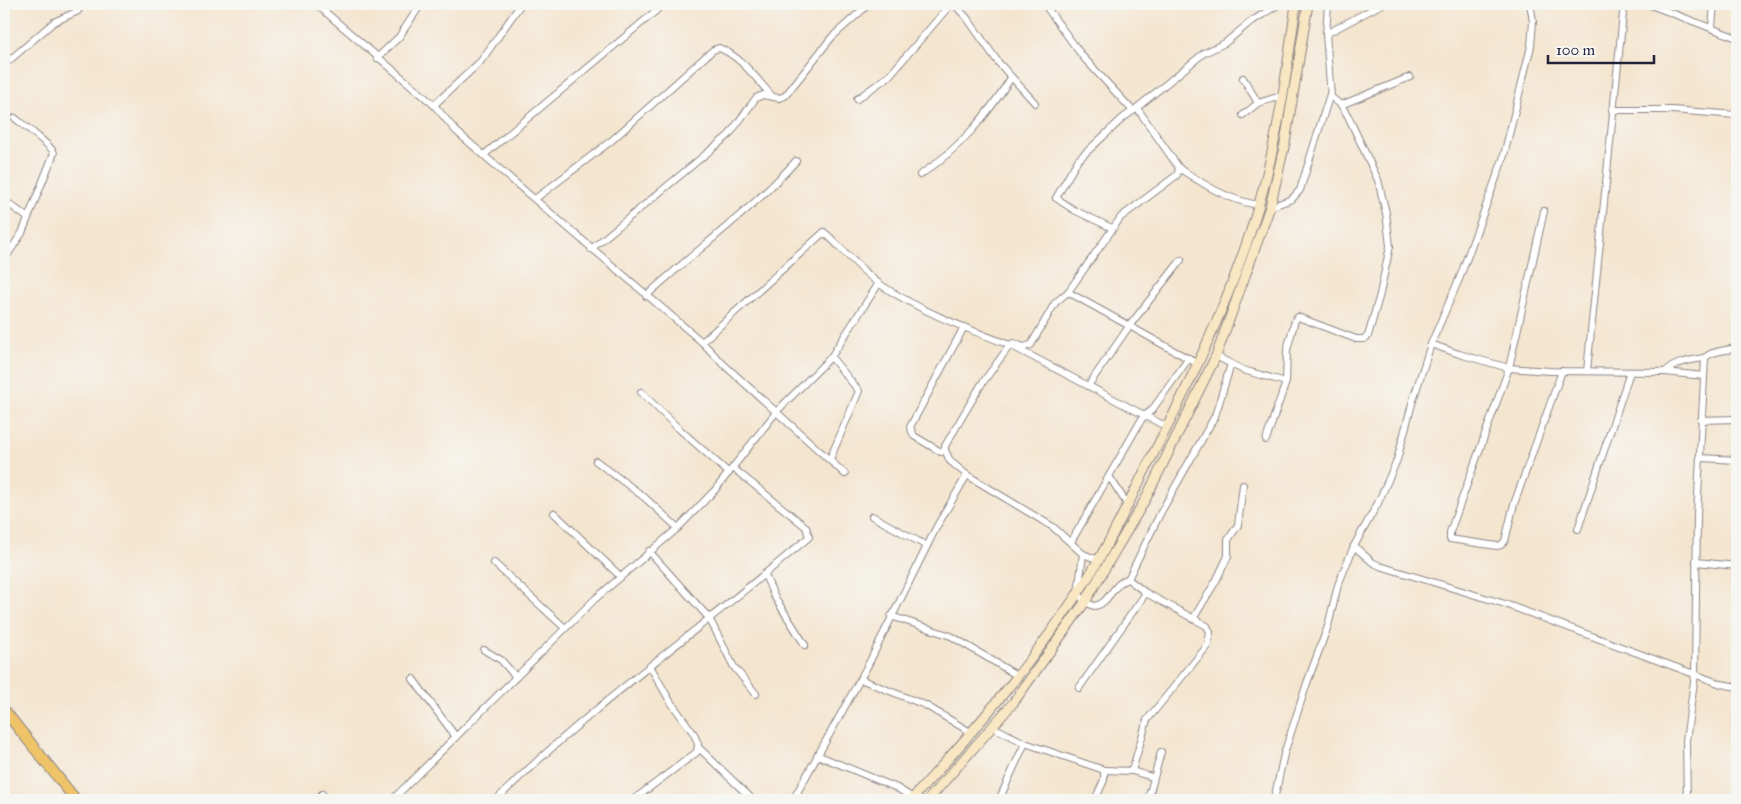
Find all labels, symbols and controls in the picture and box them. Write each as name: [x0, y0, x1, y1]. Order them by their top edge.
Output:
scale bar: [1548, 32, 1655, 64]
text: 100 m: [1556, 41, 1596, 59]

